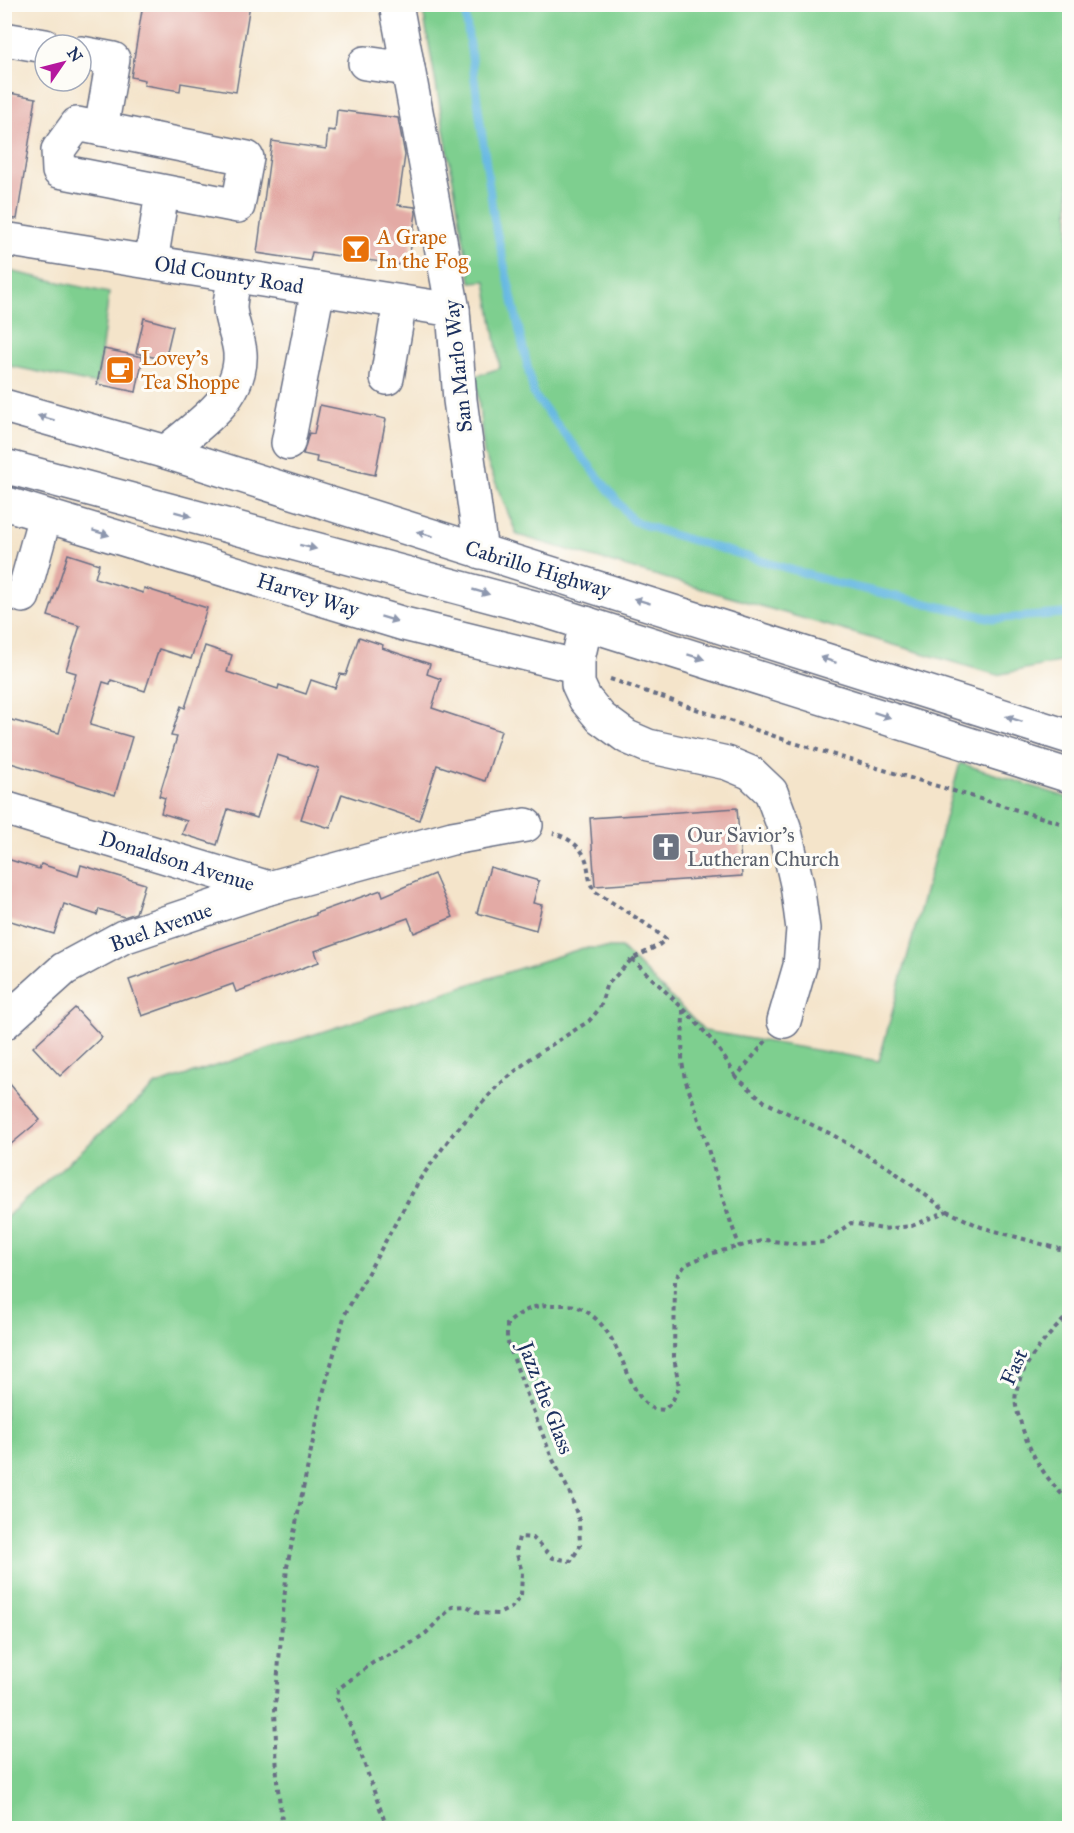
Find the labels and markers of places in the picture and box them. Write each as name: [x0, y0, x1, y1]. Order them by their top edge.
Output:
place label: A Grape In the Fog: [376, 224, 468, 274]
bar icon: A Grape In the Fog: [340, 233, 372, 265]
place label: Lovey’s Tea Shoppe: [141, 345, 240, 395]
cafe icon: Lovey’s Tea Shoppe: [104, 354, 136, 386]
place label: Our Savior's Lutheran Church: [687, 822, 840, 872]
church icon: Our Savior's Lutheran Church: [650, 831, 682, 863]

